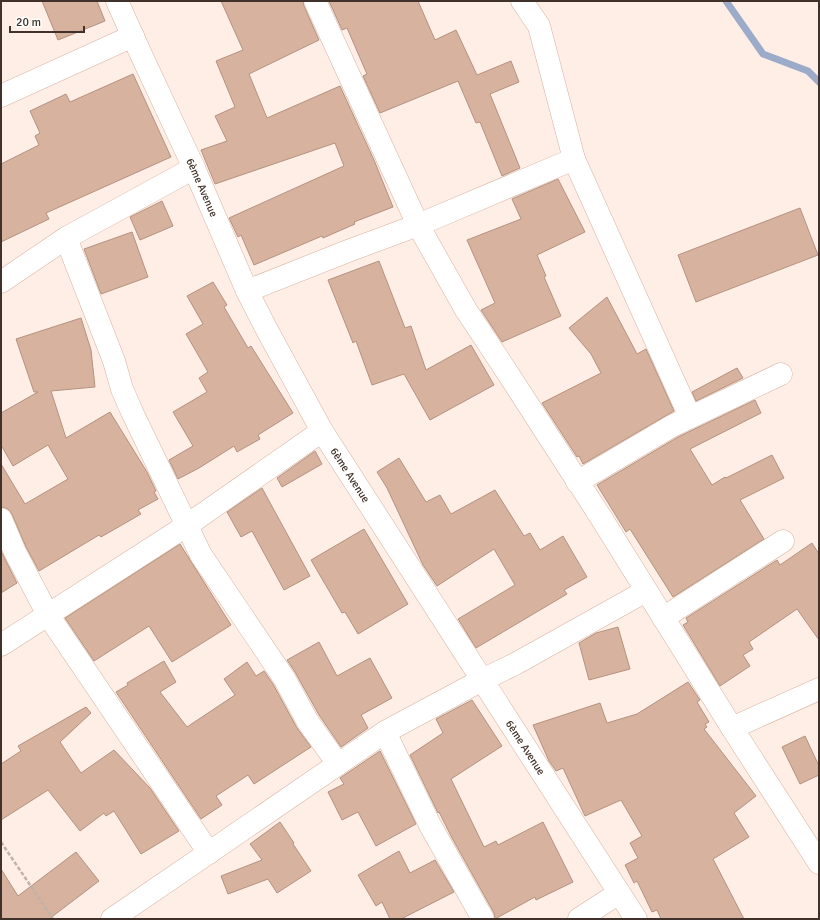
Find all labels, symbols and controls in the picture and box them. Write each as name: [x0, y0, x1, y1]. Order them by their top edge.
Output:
scale bar: [10, 8, 84, 34]
text: 20 m: [16, 15, 41, 30]
street label: 6ème Avenue: [184, 156, 221, 219]
street label: 6ème Avenue: [328, 445, 373, 505]
street label: 6ème Avenue: [503, 718, 548, 777]

